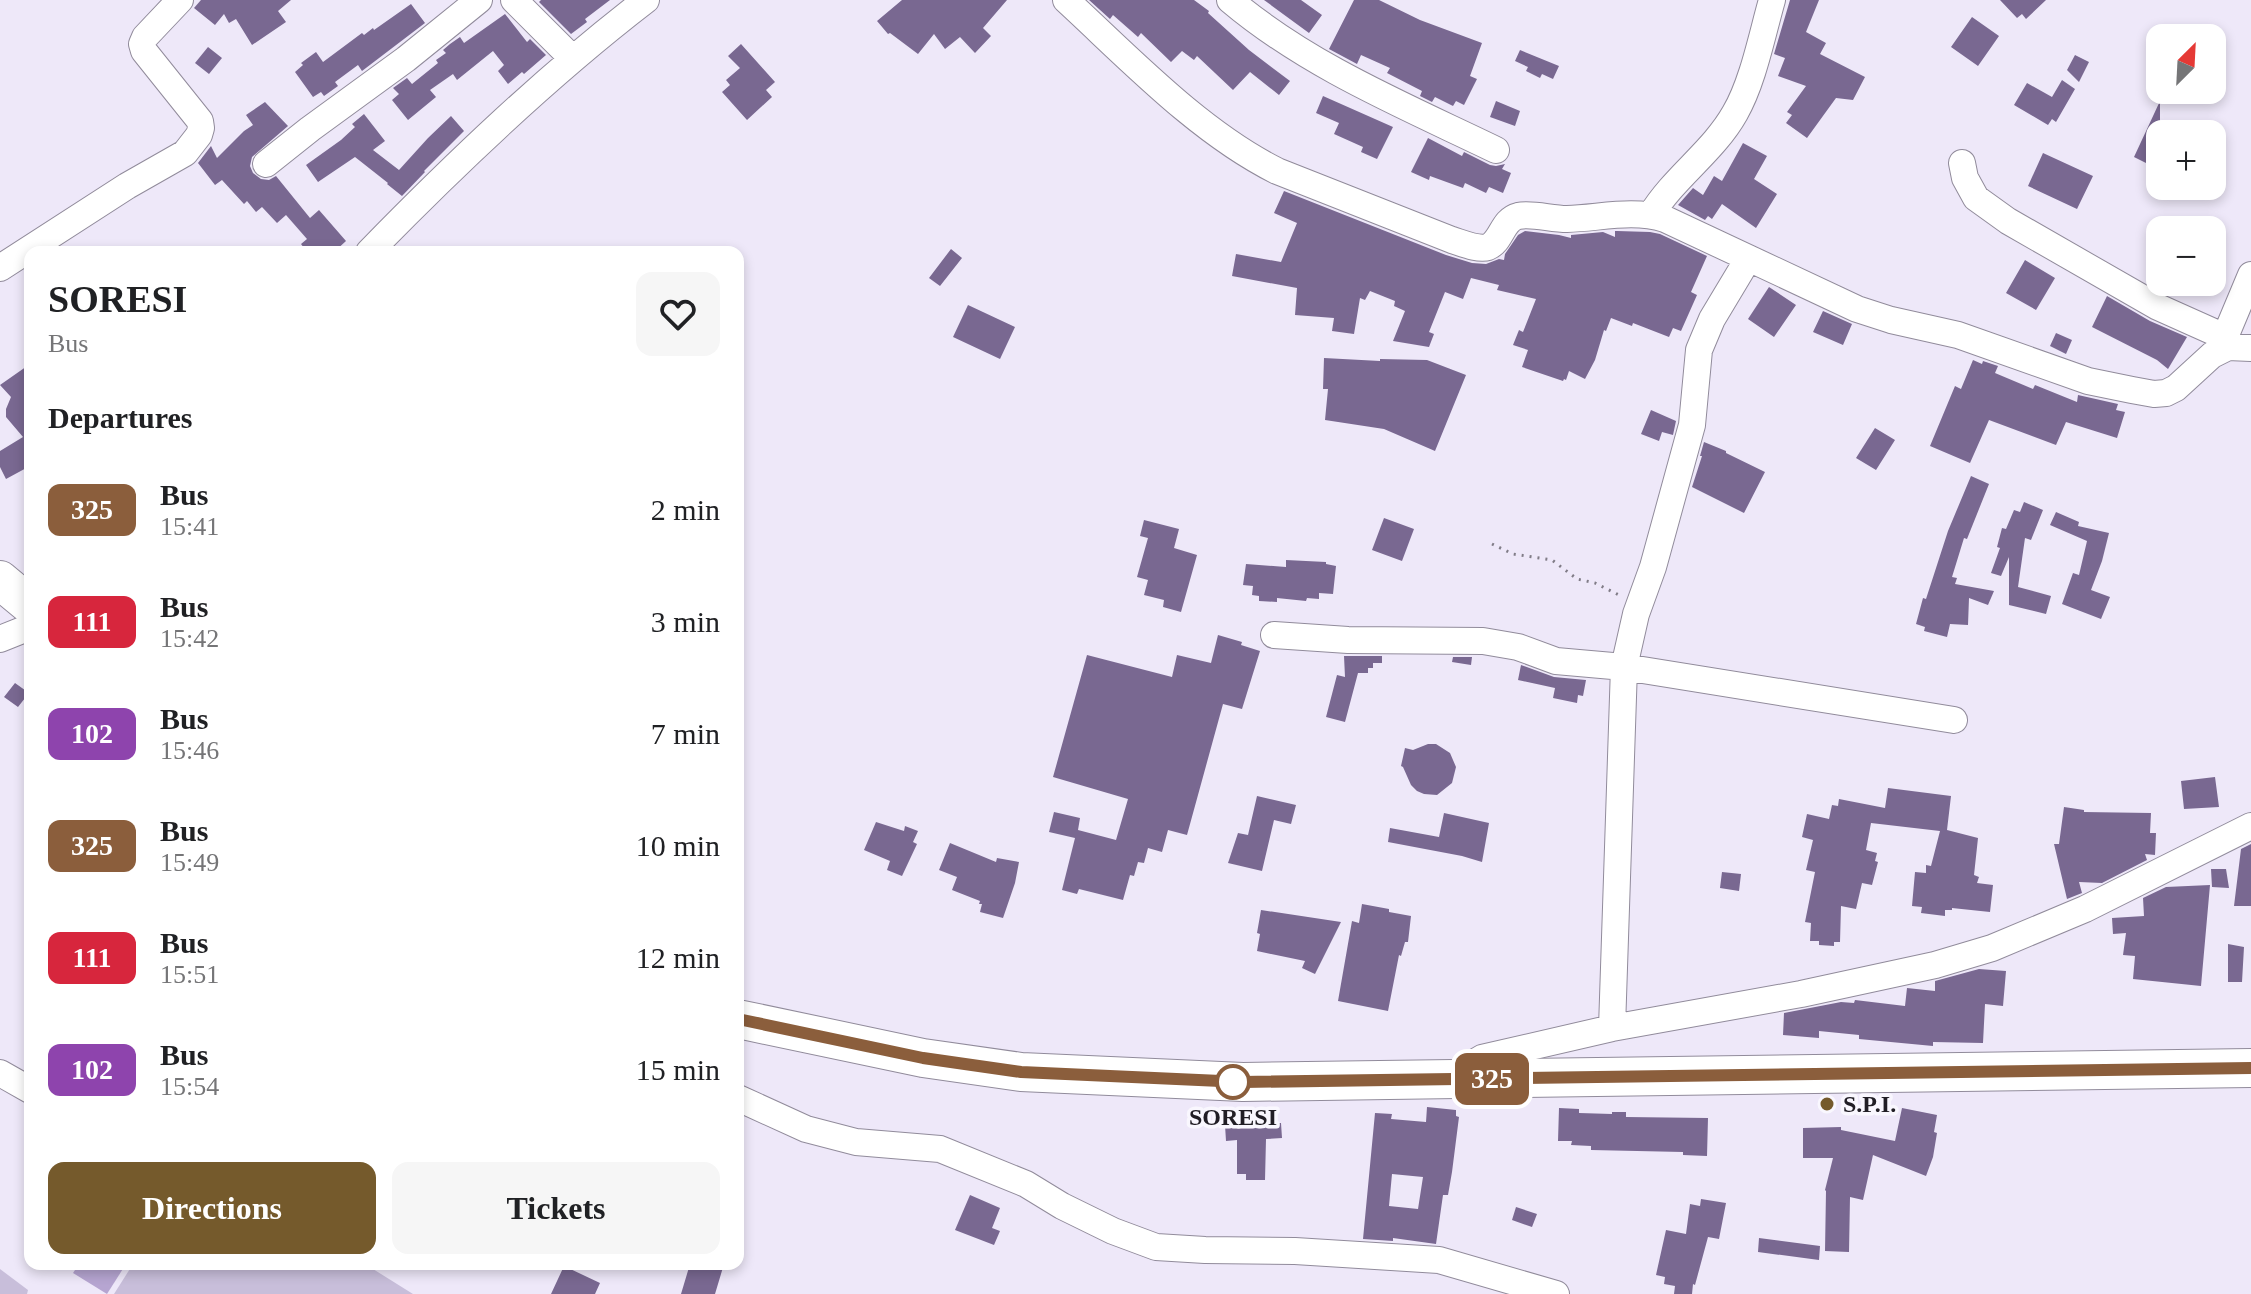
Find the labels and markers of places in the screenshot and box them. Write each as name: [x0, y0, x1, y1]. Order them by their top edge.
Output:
marker: SORESI: [1216, 1065, 1250, 1099]
place label: S.P.I.: [1843, 1091, 1896, 1117]
marker: S.P.I.: [1818, 1095, 1836, 1113]
place label: SORESI: [1189, 1104, 1277, 1130]

